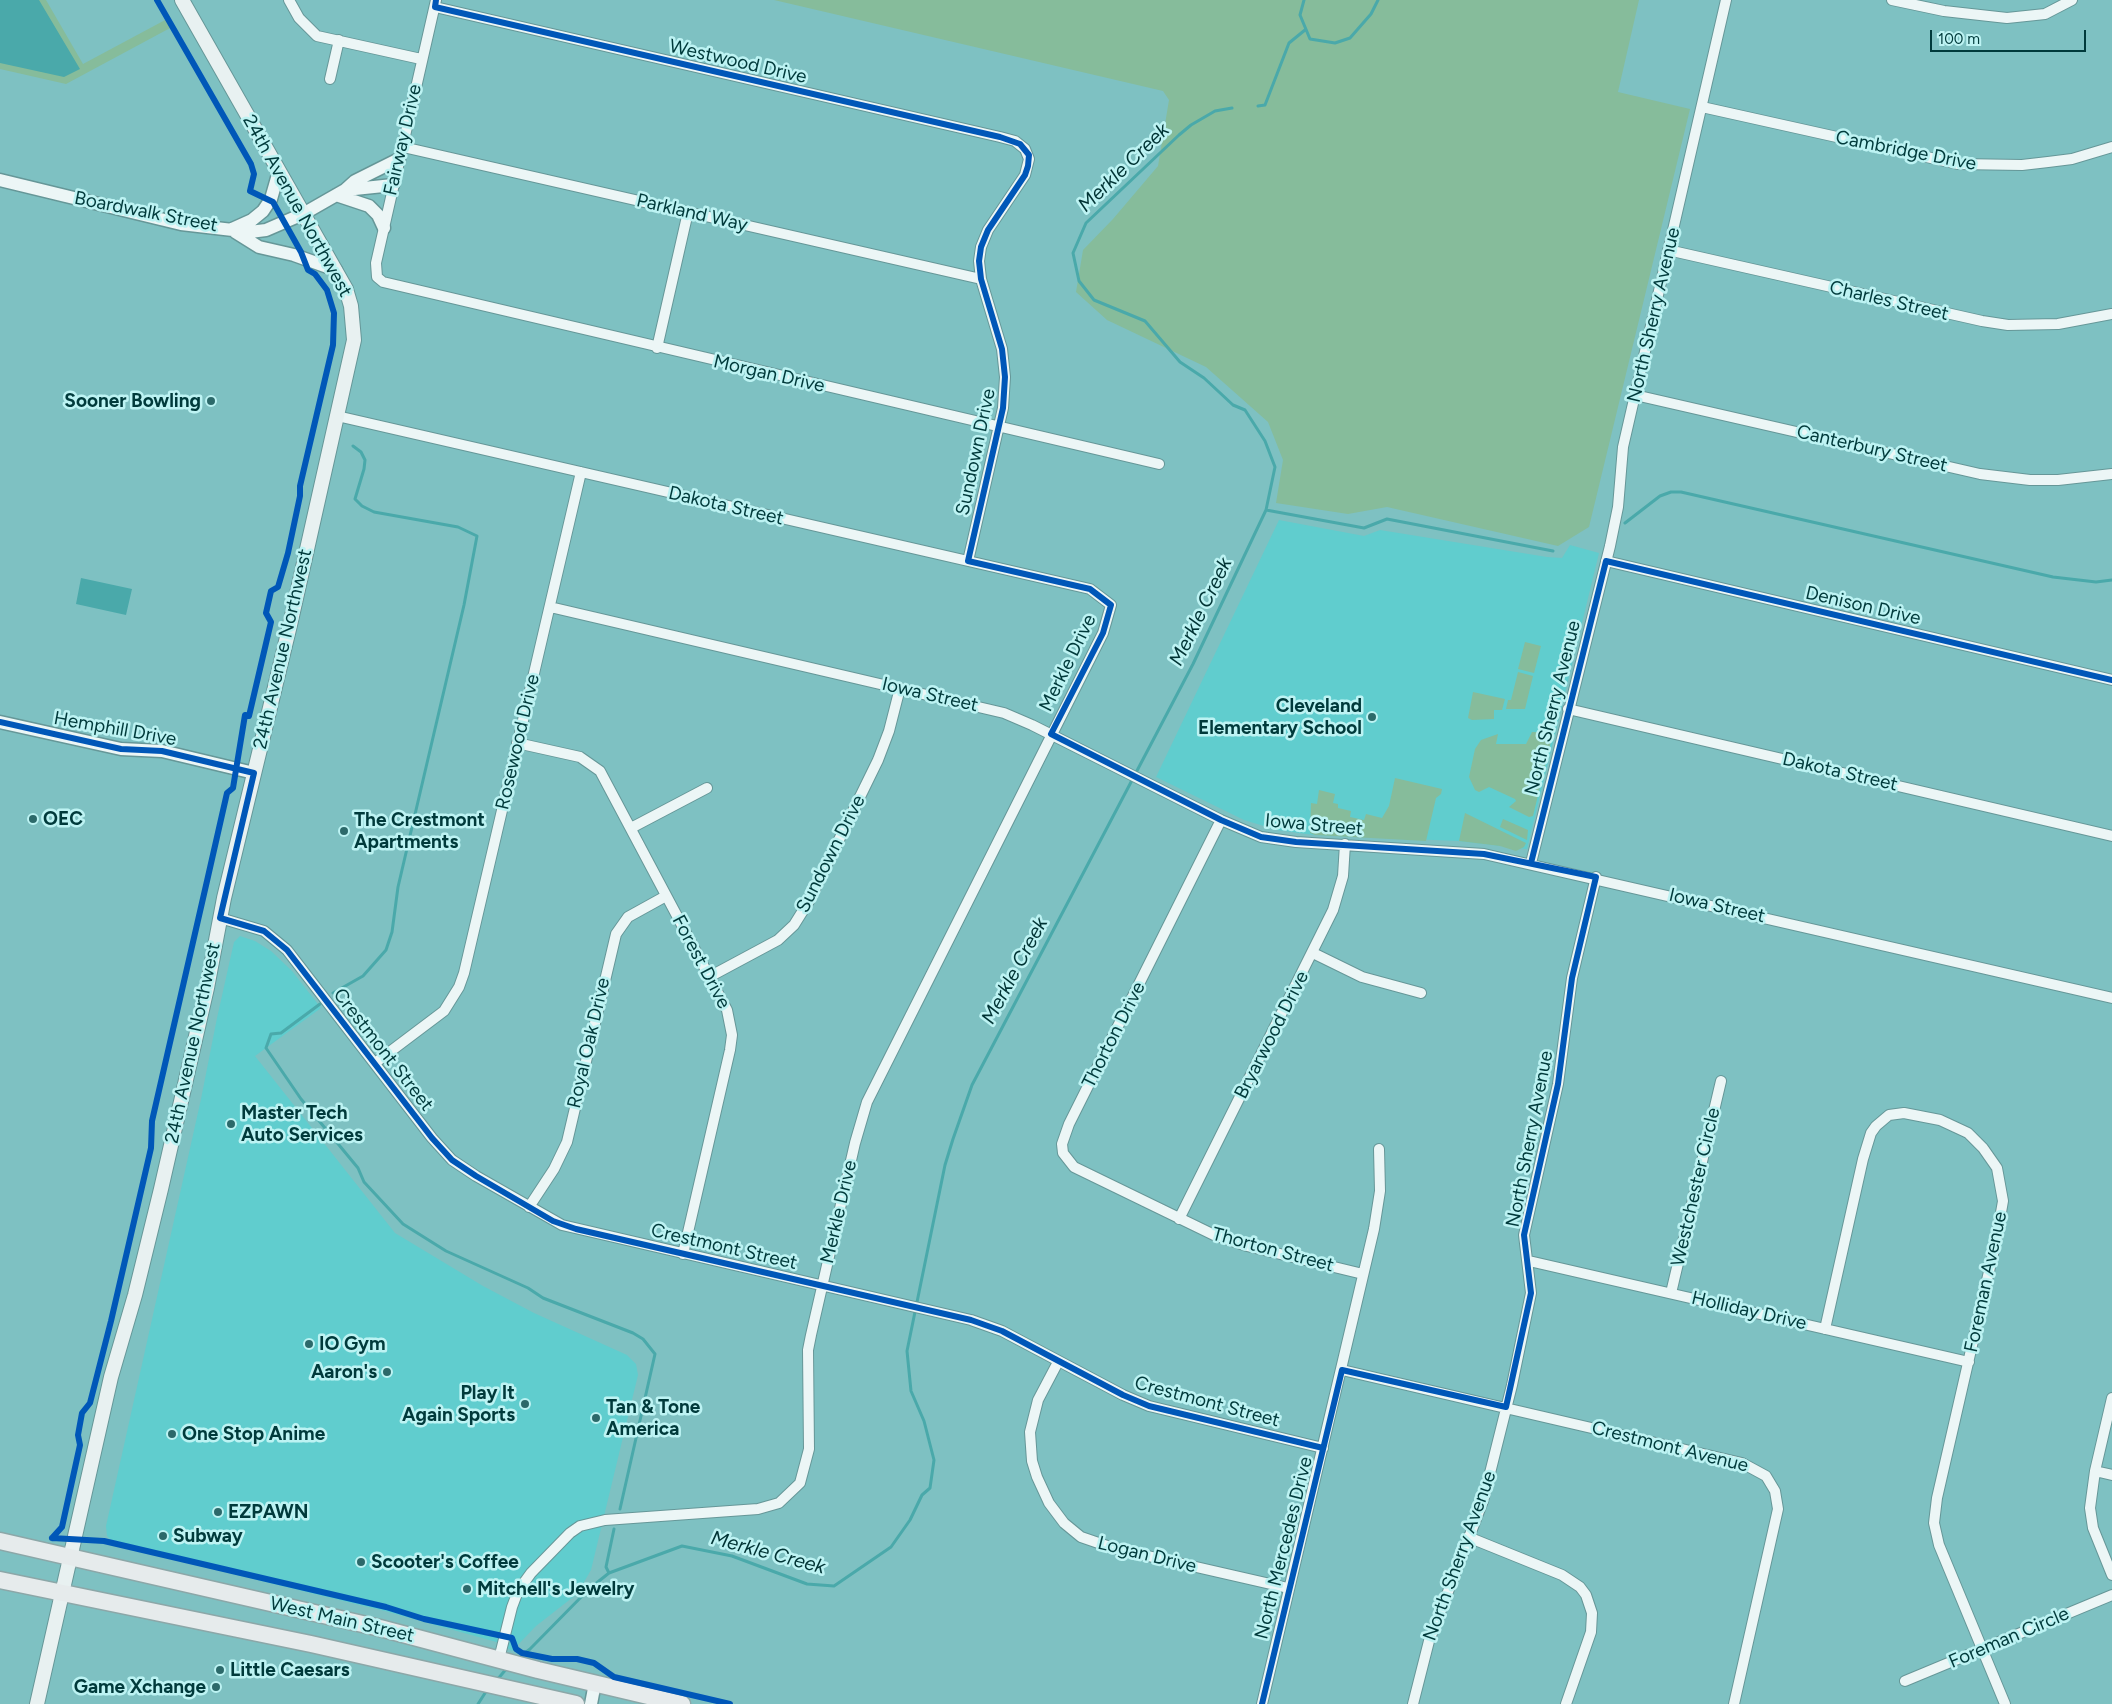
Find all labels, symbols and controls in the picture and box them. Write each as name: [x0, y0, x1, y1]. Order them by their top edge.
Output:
scale bar: [1932, 20, 2088, 52]
text: 100 m: [1938, 30, 1980, 48]
street label: Westwood Drive: [667, 35, 809, 89]
street label: Fairway Drive: [379, 82, 427, 198]
street label: 24th Avenue Northwest: [237, 111, 357, 301]
water label: Merkle Creek: [1073, 119, 1175, 217]
street label: Cambridge Drive: [1834, 126, 1978, 176]
street label: Boardwalk Street: [72, 187, 220, 237]
street label: Parkland Way: [634, 189, 750, 237]
street label: North Sherry Avenue: [1623, 225, 1685, 405]
street label: Charles Street: [1827, 276, 1951, 326]
street label: Morgan Drive: [711, 350, 827, 398]
street label: Sundown Drive: [951, 387, 1001, 517]
place label: Sooner Bowling: [64, 390, 201, 412]
marker: Sooner Bowling: [205, 395, 217, 407]
street label: Canterbury Street: [1794, 421, 1950, 477]
street label: Dakota Street: [666, 482, 786, 530]
street label: 24th Avenue Northwest: [249, 547, 317, 751]
water label: Merkle Creek: [1164, 554, 1238, 670]
street label: Denison Drive: [1803, 582, 1923, 630]
street label: Merkle Drive: [1035, 611, 1101, 715]
street label: North Sherry Avenue: [1520, 618, 1586, 798]
street label: Rosewood Drive: [491, 672, 545, 812]
street label: Iowa Street: [880, 673, 980, 717]
place label: Cleveland Elementary School: [1198, 695, 1362, 739]
street label: Hemphill Drive: [52, 707, 178, 751]
marker: Cleveland Elementary School: [1366, 711, 1378, 723]
street label: Dakota Street: [1780, 748, 1900, 796]
street label: Sundown Drive: [792, 791, 870, 917]
place label: OEC: [43, 808, 83, 830]
place label: The Crestmont Apartments: [354, 809, 485, 853]
street label: Iowa Street: [1264, 809, 1364, 841]
marker: OEC: [27, 813, 39, 825]
marker: The Crestmont Apartments: [338, 825, 350, 837]
street label: Iowa Street: [1667, 884, 1767, 928]
street label: Forest Drive: [667, 911, 735, 1013]
water label: Merkle Creek: [977, 913, 1053, 1029]
street label: 24th Avenue Northwest: [161, 941, 225, 1145]
street label: Bryarwood Drive: [1230, 967, 1314, 1103]
street label: Royal Oak Drive: [563, 976, 615, 1110]
street label: Thorton Drive: [1078, 978, 1150, 1092]
street label: Crestmont Street: [328, 984, 438, 1116]
street label: North Sherry Avenue: [1502, 1049, 1558, 1229]
place label: Master Tech Auto Services: [241, 1102, 363, 1146]
street label: Westchester Circle: [1667, 1106, 1725, 1268]
marker: Master Tech Auto Services: [225, 1118, 237, 1130]
street label: Merkle Drive: [816, 1158, 862, 1266]
street label: Foreman Avenue: [1960, 1209, 2012, 1355]
street label: Crestmont Street: [649, 1219, 799, 1275]
street label: Thorton Street: [1210, 1223, 1336, 1277]
street label: Holliday Drive: [1689, 1287, 1809, 1335]
place label: IO Gym: [319, 1333, 386, 1355]
marker: IO Gym: [303, 1338, 315, 1350]
place label: Aaron's: [311, 1361, 377, 1383]
marker: Aaron's: [381, 1366, 393, 1378]
street label: Crestmont Street: [1132, 1372, 1282, 1432]
place label: Play It Again Sports: [402, 1382, 515, 1426]
place label: Tan & Tone America: [606, 1396, 700, 1440]
marker: Play It Again Sports: [519, 1398, 531, 1410]
marker: Tan & Tone America: [590, 1412, 602, 1424]
street label: Crestmont Avenue: [1589, 1417, 1751, 1477]
place label: One Stop Anime: [182, 1423, 325, 1445]
marker: One Stop Anime: [166, 1428, 178, 1440]
street label: North Mercedes Drive: [1250, 1454, 1318, 1642]
street label: North Sherry Avenue: [1419, 1468, 1501, 1644]
place label: EZPAWN: [228, 1501, 308, 1523]
marker: EZPAWN: [212, 1506, 224, 1518]
place label: Subway: [173, 1525, 243, 1547]
water label: Merkle Creek: [708, 1526, 828, 1580]
marker: Subway: [157, 1530, 169, 1542]
street label: Logan Drive: [1095, 1532, 1199, 1578]
place label: Scooter's Coffee: [371, 1551, 519, 1573]
marker: Scooter's Coffee: [355, 1556, 367, 1568]
place label: Mitchell's Jewelry: [477, 1578, 634, 1600]
marker: Mitchell's Jewelry: [461, 1583, 473, 1595]
street label: West Main Street: [268, 1592, 416, 1648]
street label: Foreman Circle: [1945, 1602, 2073, 1674]
place label: Little Caesars: [230, 1659, 350, 1681]
marker: Little Caesars: [214, 1664, 226, 1676]
place label: Game Xchange: [74, 1676, 206, 1698]
marker: Game Xchange: [210, 1681, 222, 1693]

